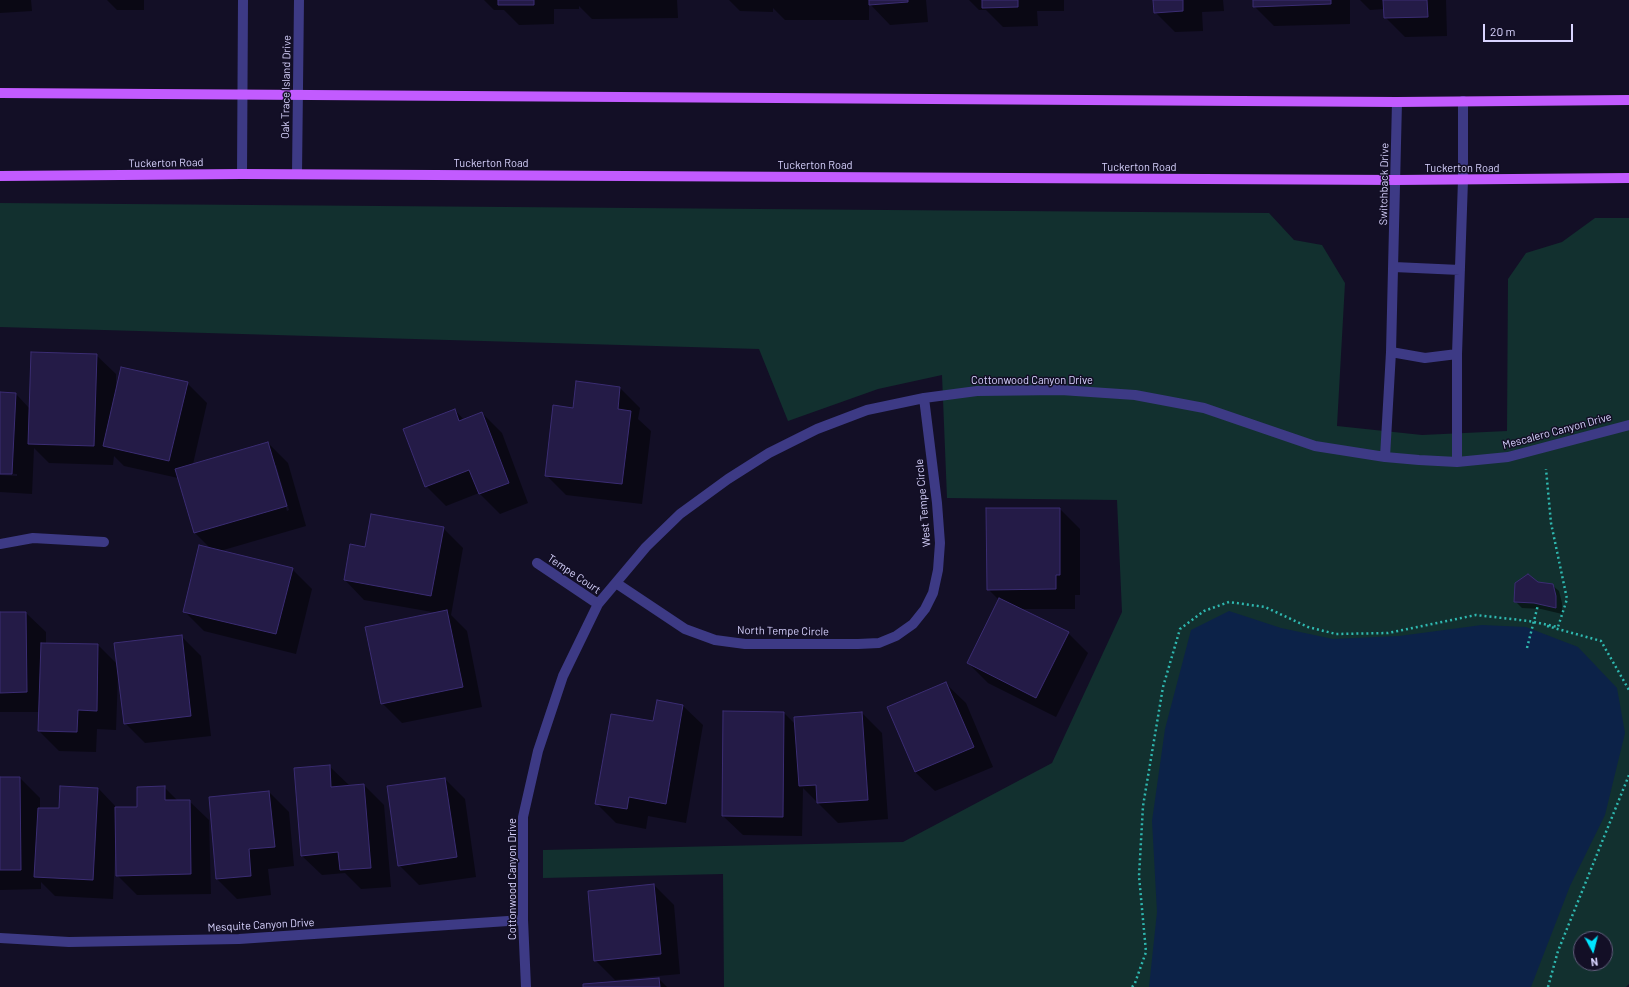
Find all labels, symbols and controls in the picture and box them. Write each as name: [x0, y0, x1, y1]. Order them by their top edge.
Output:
scale bar: [1485, 16, 1575, 42]
text: 20 m: [1490, 24, 1516, 38]
street label: Oak Trace Island Drive: [278, 35, 294, 139]
street label: Switchback Drive: [1377, 143, 1391, 225]
street label: Tuckerton Road: [128, 156, 204, 170]
street label: Tuckerton Road: [453, 156, 529, 170]
street label: Tuckerton Road: [777, 158, 853, 172]
street label: Tuckerton Road: [1101, 160, 1177, 174]
street label: Tuckerton Road: [1424, 161, 1500, 175]
street label: Cottonwood Canyon Drive: [971, 373, 1093, 387]
street label: Mescalero Canyon Drive: [1501, 410, 1613, 452]
street label: West Tempe Circle: [913, 458, 933, 548]
street label: Tempe Court: [545, 551, 603, 597]
street label: North Tempe Circle: [737, 624, 829, 638]
street label: Cottonwood Canyon Drive: [505, 818, 519, 940]
street label: Mesquite Canyon Drive: [207, 916, 315, 934]
north arrow: [1573, 931, 1613, 971]
text: N: [1590, 956, 1599, 969]

